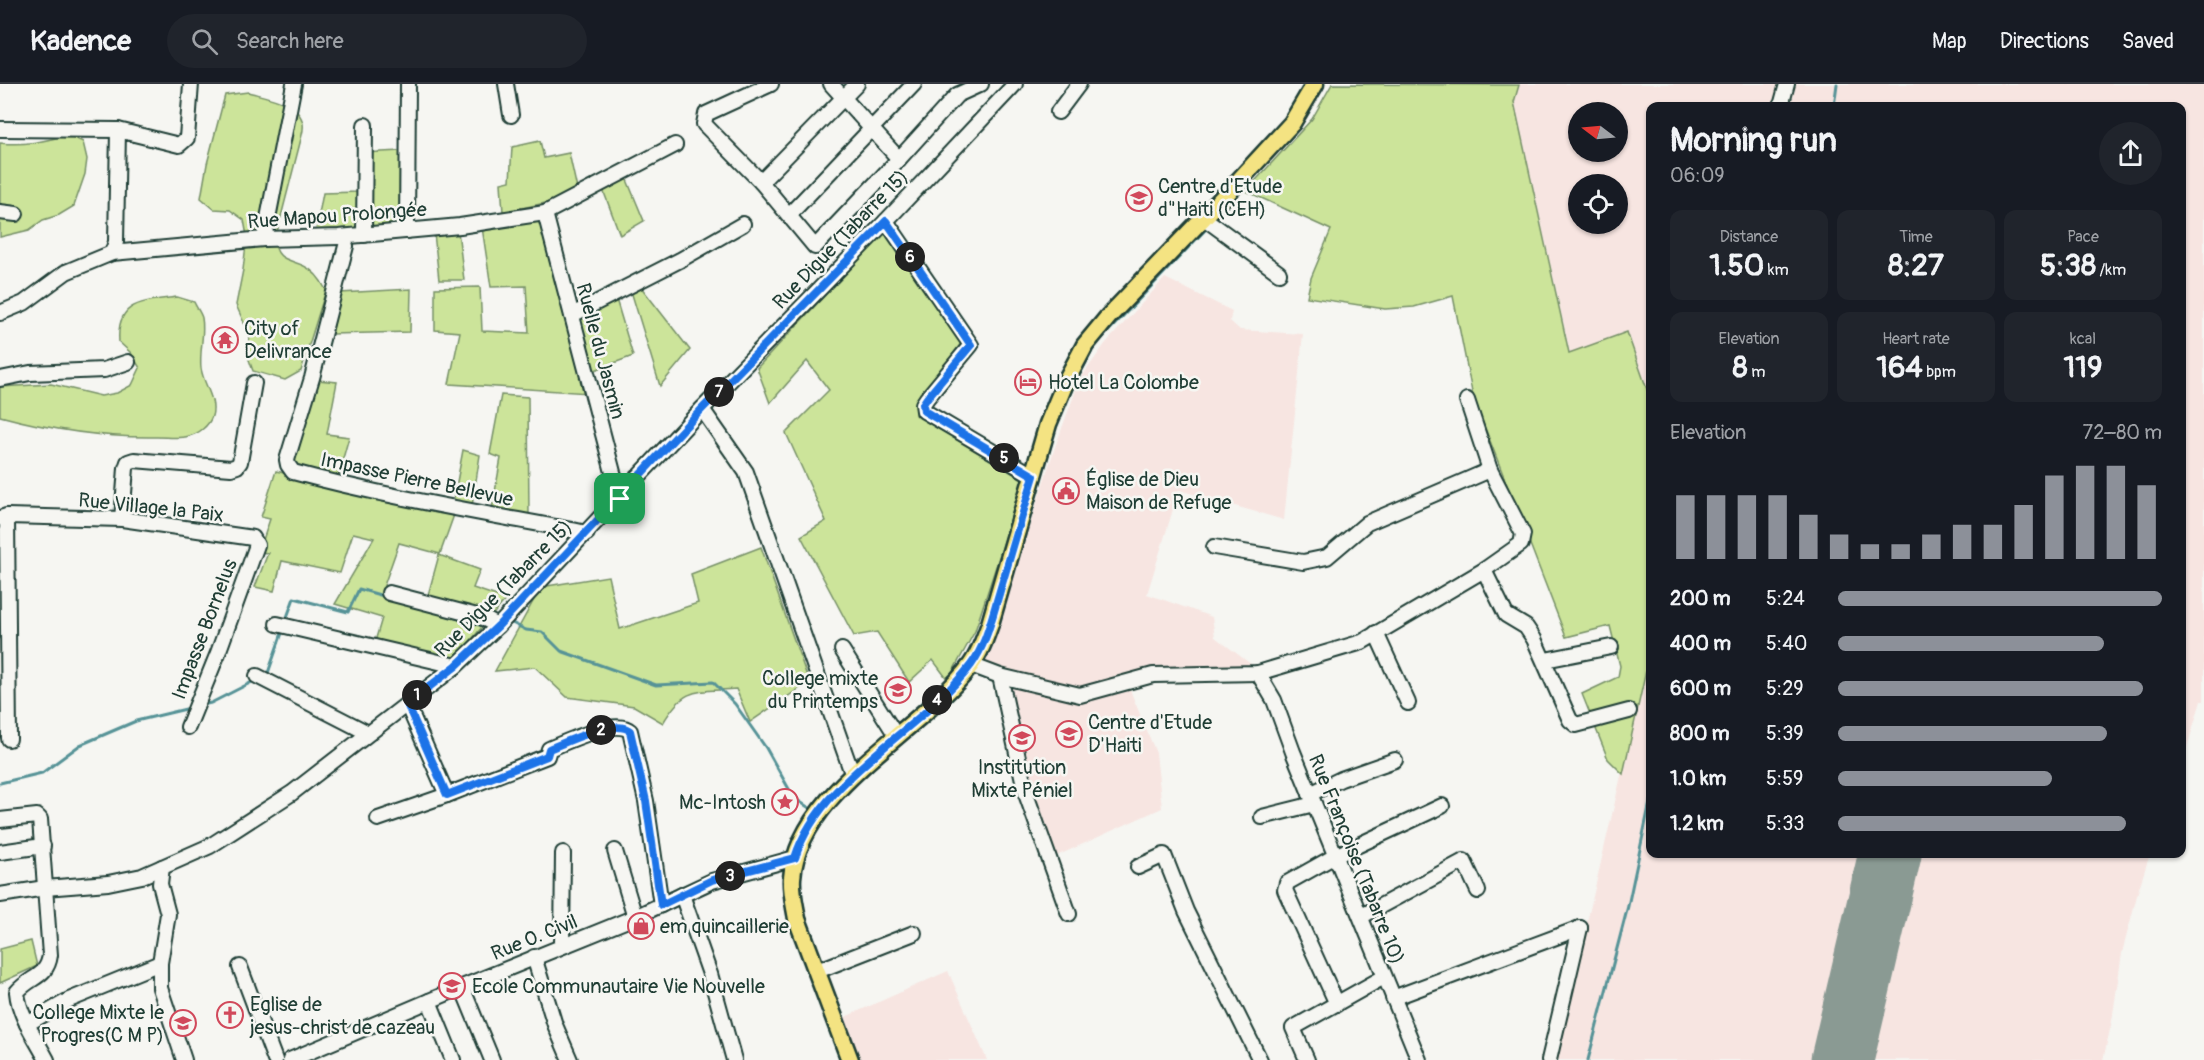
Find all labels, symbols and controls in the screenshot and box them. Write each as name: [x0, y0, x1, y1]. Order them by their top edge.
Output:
search box: [167, 14, 587, 68]
text: Kadence: [30, 24, 131, 59]
icon: search: [188, 25, 221, 58]
text: Search here: [236, 27, 343, 55]
text: Map: [1932, 28, 1967, 55]
text: Directions: [2000, 28, 2089, 55]
text: Saved: [2122, 28, 2174, 55]
north arrow: [1568, 102, 1628, 162]
map controls: [1568, 102, 1628, 234]
text: Morning run: [1670, 120, 1837, 161]
button: share: [2099, 122, 2162, 185]
text: 06:09: [1670, 163, 1725, 188]
street label: Rue Digue (Tabarre 15): [767, 164, 914, 314]
place label: Centre d'Etude d"Haiti (CEH): [1158, 174, 1282, 222]
button: locate: [1568, 174, 1628, 234]
school or university icon: Centre d'Etude d"Haiti (CEH): [1124, 183, 1154, 213]
street label: Rue Mapou Prolongée: [247, 197, 428, 234]
text: Distance: [1720, 227, 1778, 247]
text: Time: [1899, 227, 1933, 247]
text: Pace: [2067, 227, 2099, 247]
pin: 6: [895, 242, 925, 272]
text: 6: [905, 247, 915, 267]
text: 1.50: [1709, 247, 1764, 284]
text: 8:27: [1888, 247, 1944, 284]
text: 5:38: [2040, 247, 2096, 284]
text: km: [1764, 260, 1789, 280]
text: /km: [2096, 260, 2126, 280]
street label: Ruelle du Jasmin: [570, 280, 631, 422]
place label: City of Delivrance: [244, 316, 332, 364]
temple icon: City of Delivrance: [210, 325, 240, 355]
text: Elevation: [1719, 329, 1779, 349]
text: Heart rate: [1882, 329, 1950, 349]
text: kcal: [2070, 329, 2096, 349]
text: 8: [1733, 349, 1748, 386]
text: 164: [1876, 349, 1923, 386]
text: 119: [2064, 349, 2102, 386]
text: m: [1748, 362, 1765, 382]
text: bpm: [1923, 362, 1956, 382]
hotel icon: Hotel La Colombe: [1013, 367, 1043, 397]
place label: Hotel La Colombe: [1048, 370, 1199, 395]
pin: 7: [704, 377, 734, 407]
text: 7: [715, 382, 723, 402]
text: Elevation: [1670, 420, 1746, 445]
text: 72–80 m: [2083, 420, 2162, 445]
pin: 5: [989, 443, 1019, 473]
street label: Impasse Pierre Bellevue: [318, 447, 516, 512]
text: 5: [1000, 448, 1008, 468]
place label: Église de Dieu Maison de Refuge: [1086, 467, 1231, 515]
pin: [594, 473, 645, 524]
public building icon: Église de Dieu Maison de Refuge: [1051, 476, 1081, 506]
icon: arrive: [603, 482, 636, 515]
street label: Rue Village la Paix: [77, 487, 225, 528]
street label: Rue Digue (Tabarre 15): [429, 514, 578, 663]
street label: Impasse Bornelus: [166, 555, 243, 703]
text: 200 m: [1670, 586, 1731, 611]
text: 5:24: [1766, 586, 1805, 611]
text: 400 m: [1670, 631, 1731, 656]
text: 5:40: [1766, 631, 1807, 656]
place label: College mixte du Printemps: [762, 666, 878, 714]
school or university icon: College mixte du Printemps: [883, 675, 913, 705]
text: 600 m: [1670, 676, 1731, 701]
text: 5:29: [1766, 676, 1804, 701]
pin: 1: [402, 680, 432, 710]
text: 1: [414, 685, 420, 705]
pin: 4: [922, 685, 952, 715]
text: 4: [932, 690, 942, 710]
place label: Centre d'Etude D'Haiti: [1088, 710, 1212, 758]
pin: 2: [586, 715, 616, 745]
school or university icon: Centre d'Etude D'Haiti: [1054, 719, 1084, 749]
text: 2: [597, 720, 605, 740]
text: 800 m: [1670, 721, 1730, 746]
text: 5:39: [1766, 721, 1804, 746]
school or university icon: Institution Mixte Péniel: [1007, 723, 1037, 753]
street label: Rue Françoise (Tabarre 10): [1303, 751, 1410, 968]
place label: Institution Mixte Péniel: [971, 755, 1073, 803]
text: 1.0 km: [1670, 766, 1726, 791]
text: 5:59: [1766, 766, 1803, 791]
place icon: Mc-Intosh: [770, 787, 800, 817]
place label: Mc-Intosh: [679, 790, 766, 815]
text: 1.2 km: [1670, 811, 1724, 836]
text: 5:33: [1766, 811, 1805, 836]
pin: 3: [715, 861, 745, 891]
text: 3: [726, 866, 734, 886]
street label: Rue O. Civil: [487, 909, 581, 966]
shop icon: em quincaillerie: [626, 911, 656, 941]
place label: em quincaillerie: [660, 914, 789, 939]
school or university icon: Ecole Communautaire Vie Nouvelle: [437, 971, 467, 1001]
place label: Ecole Communautaire Vie Nouvelle: [472, 974, 765, 999]
place label: Eglise de jesus-christ de cazeau: [249, 992, 435, 1040]
place label: College Mixte le Progres(C M P): [32, 1000, 164, 1048]
church icon: Eglise de jesus-christ de cazeau: [215, 1000, 245, 1030]
school or university icon: College Mixte le Progres(C M P): [168, 1008, 198, 1038]

